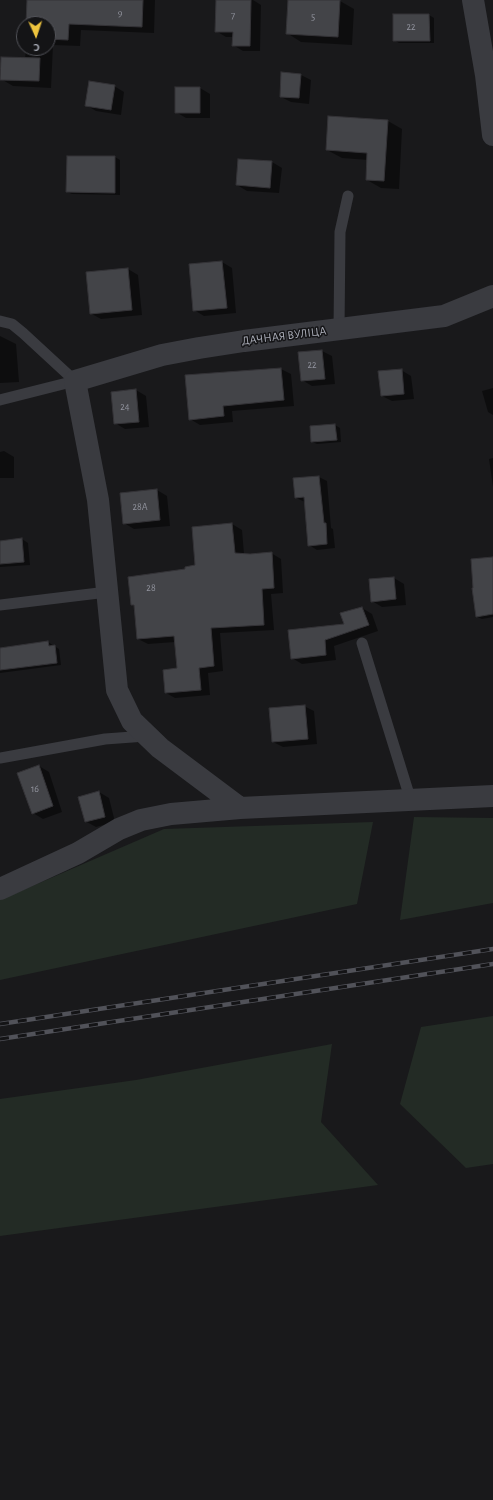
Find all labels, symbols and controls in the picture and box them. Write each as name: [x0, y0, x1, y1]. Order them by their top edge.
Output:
house number: 9: [118, 7, 122, 19]
house number: 7: [231, 10, 235, 22]
house number: 5: [311, 11, 315, 23]
north arrow: [16, 16, 56, 56]
house number: 22: [406, 21, 416, 33]
text: С: [33, 42, 40, 53]
street label: ДАЧНАЯ ВУЛІЦА: [241, 324, 327, 348]
house number: 22: [307, 359, 317, 371]
house number: 24: [120, 401, 130, 413]
house number: 28А: [132, 501, 148, 513]
house number: 28: [146, 582, 156, 594]
house number: 16: [31, 783, 39, 795]

